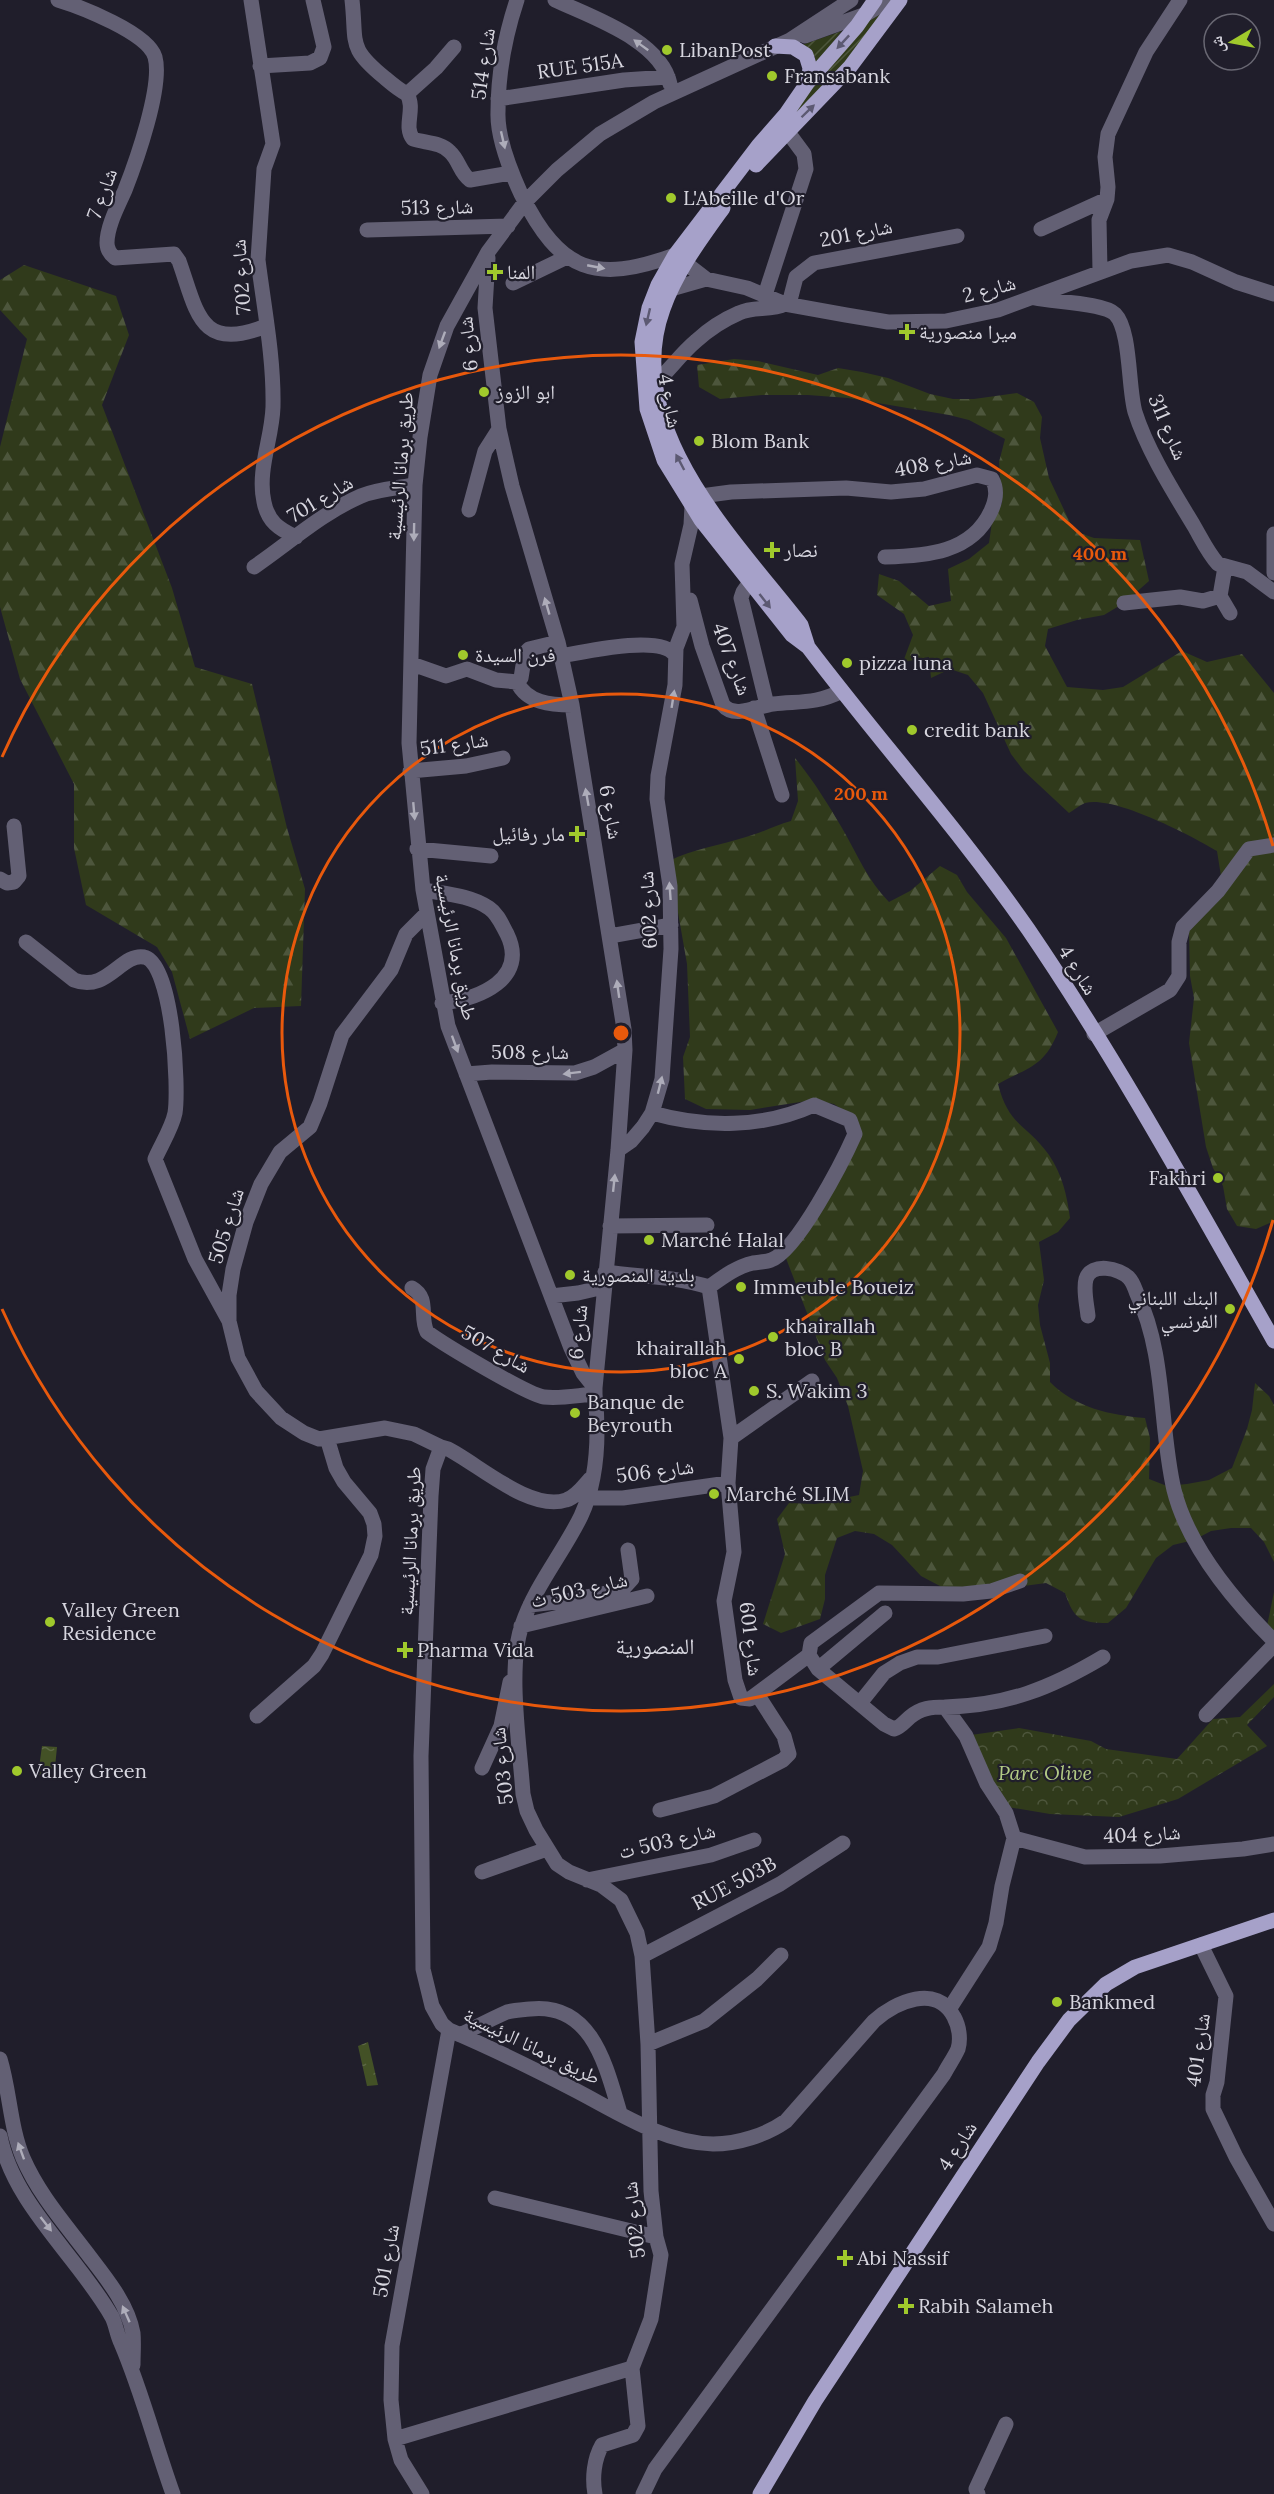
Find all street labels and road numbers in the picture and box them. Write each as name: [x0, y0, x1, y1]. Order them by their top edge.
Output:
street label: شارع 514: [465, 26, 501, 102]
street label: RUE 515A: [535, 47, 625, 84]
street label: شارع 7: [81, 165, 123, 223]
street label: شارع 513: [400, 193, 474, 221]
street label: شارع 201: [817, 213, 895, 253]
street label: شارع 702: [225, 238, 257, 316]
street label: شارع 2: [960, 269, 1018, 309]
street label: شارع 6: [452, 315, 484, 373]
street label: شارع 4: [652, 372, 688, 430]
street label: شارع 311: [1143, 390, 1193, 464]
street label: طريق برمانا الرئيسية: [381, 391, 418, 541]
street label: شارع 408: [892, 443, 974, 483]
street label: شارع 701: [282, 469, 358, 529]
street label: شارع 407: [706, 619, 758, 699]
street label: شارع 511: [418, 726, 490, 762]
street label: شارع 6: [593, 783, 629, 841]
street label: شارع 602: [633, 870, 663, 950]
street label: طريق برمانا الرئيسية: [430, 871, 483, 1022]
street label: شارع 4: [1053, 940, 1103, 1000]
street label: شارع 508: [491, 1039, 569, 1065]
street label: شارع 505: [202, 1185, 250, 1267]
street label: شارع 6: [563, 1304, 593, 1360]
street label: شارع 507: [457, 1319, 535, 1379]
street label: شارع 506: [615, 1453, 695, 1489]
street label: طريق برمانا الرئيسية: [393, 1466, 426, 1616]
street label: شارع 503 ث: [528, 1566, 630, 1614]
street label: شارع 601: [734, 1600, 768, 1678]
street label: شارع 503: [485, 1726, 519, 1806]
street label: شارع 503 ت: [616, 1817, 718, 1865]
street label: شارع 404: [1103, 1819, 1181, 1849]
street label: RUE 503B: [687, 1850, 780, 1915]
street label: طريق برمانا الرئيسية: [460, 2002, 605, 2089]
street label: شارع 401: [1180, 2012, 1216, 2088]
street label: شارع 4: [931, 2116, 983, 2176]
street label: شارع 502: [617, 2180, 651, 2260]
street label: شارع 501: [367, 2222, 405, 2300]

